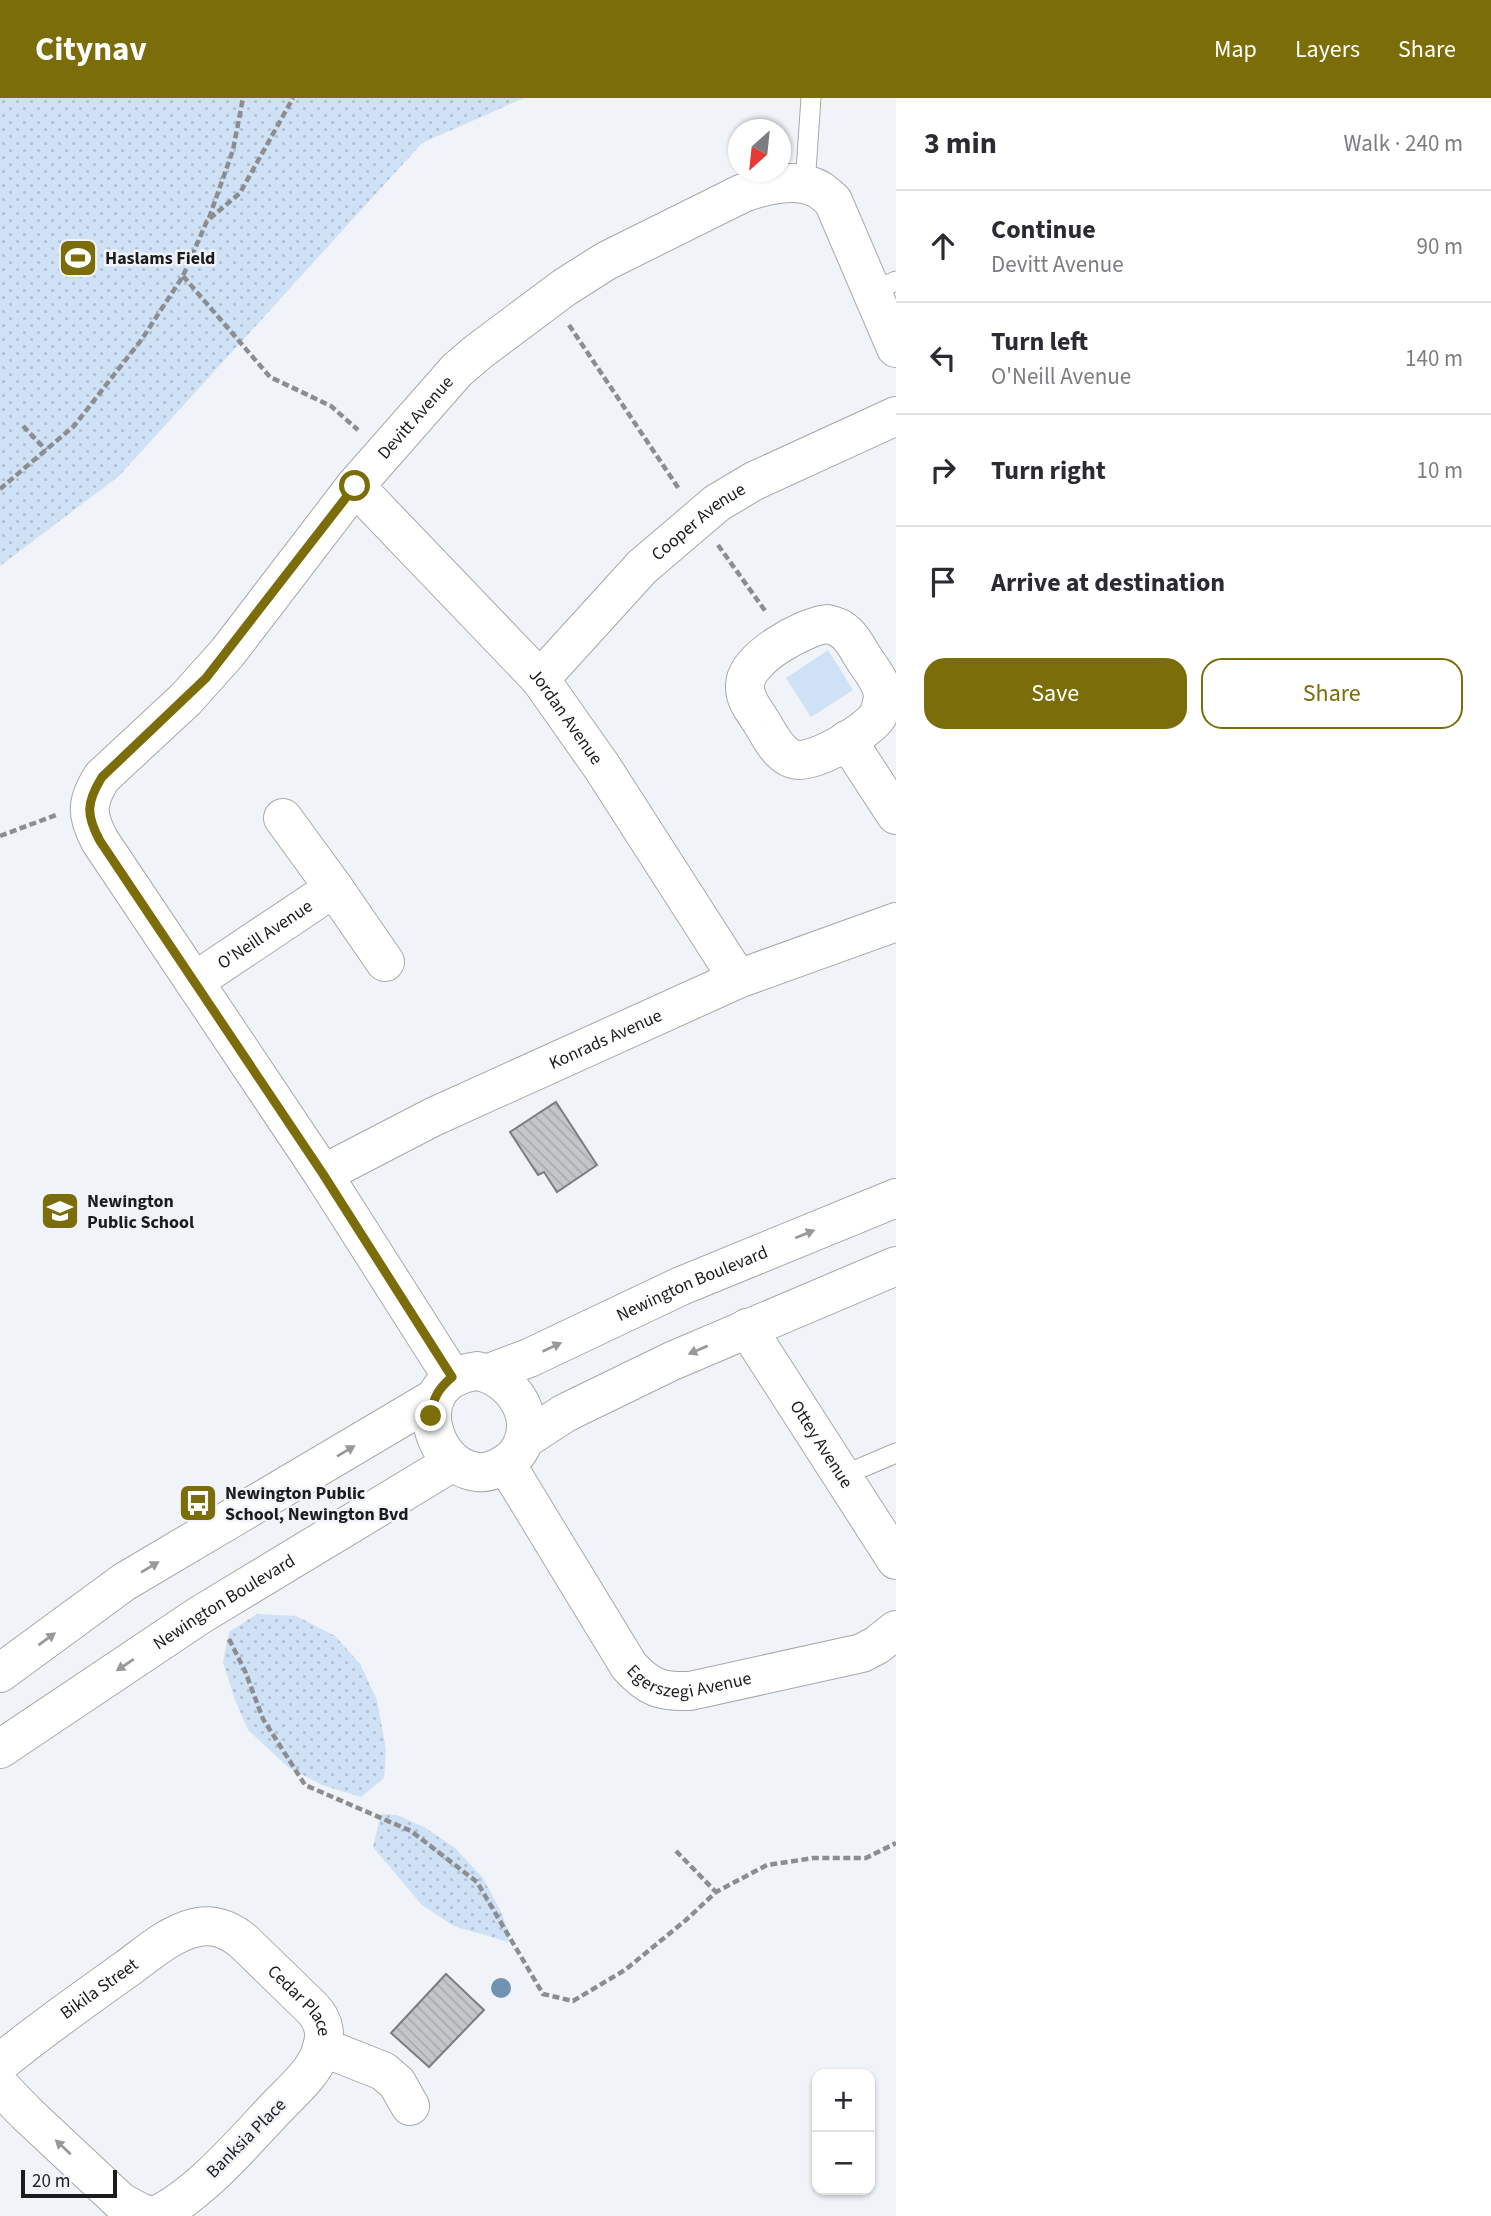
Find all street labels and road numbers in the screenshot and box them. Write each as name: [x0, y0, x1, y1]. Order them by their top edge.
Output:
street label: Devitt Avenue: [372, 370, 459, 465]
street label: Cooper Avenue: [646, 477, 750, 567]
street label: Jordan Avenue: [523, 663, 609, 770]
street label: O'Neill Avenue: [213, 894, 318, 976]
street label: Konrads Avenue: [545, 1003, 666, 1076]
street label: Newington Boulevard: [612, 1240, 772, 1328]
street label: Ottey Avenue: [784, 1396, 859, 1493]
street label: Newington Boulevard: [148, 1548, 300, 1656]
street label: Egerszegi Avenue: [621, 1659, 754, 1704]
street label: Bikila Street: [55, 1952, 144, 2026]
street label: Cedar Place: [262, 1959, 336, 2037]
street label: Banksia Place: [201, 2093, 292, 2184]

